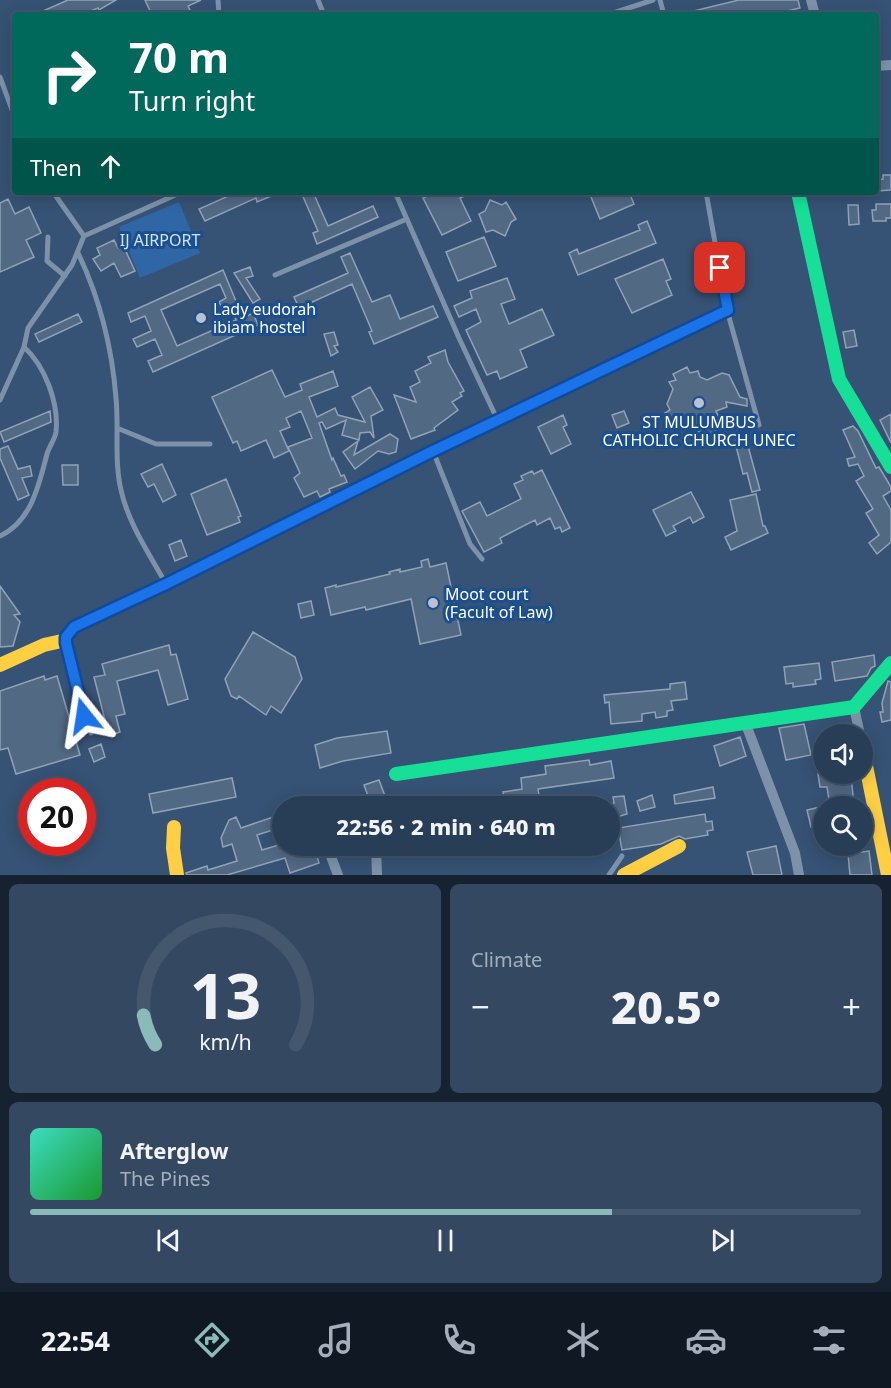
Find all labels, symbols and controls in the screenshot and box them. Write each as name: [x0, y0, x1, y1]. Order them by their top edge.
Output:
text: 70 m: [129, 28, 229, 85]
icon: right: [30, 36, 108, 114]
text: Turn right: [129, 82, 255, 119]
icon: ahead: [94, 150, 127, 183]
text: Then: [30, 152, 82, 182]
park label: IJ AIRPORT: [120, 229, 200, 251]
pin: [694, 242, 745, 293]
icon: arrive: [703, 251, 736, 284]
place label: Lady eudorah ibiam hostel: [213, 298, 316, 338]
marker: Lady eudorah ibiam hostel: [194, 311, 208, 325]
marker: ST MULUMBUS CATHOLIC CHURCH UNEC: [692, 396, 706, 410]
place label: ST MULUMBUS CATHOLIC CHURCH UNEC: [602, 411, 796, 451]
place label: Moot court (Facult of Law): [445, 583, 553, 623]
marker: Moot court (Facult of Law): [426, 596, 440, 610]
position arrow: [52, 684, 116, 748]
map controls: [813, 724, 873, 856]
button: sound: [813, 724, 873, 784]
speed limit sign: 20: [18, 778, 96, 856]
button: search: [813, 796, 873, 856]
text: 22:56 · 2 min · 640 m: [336, 811, 556, 841]
text: Climate: [471, 946, 542, 973]
text: 13: [189, 952, 261, 1037]
text: 20.5°: [611, 976, 721, 1037]
text: −: [471, 984, 490, 1029]
text: +: [842, 984, 861, 1029]
text: km/h: [199, 1028, 251, 1057]
text: Afterglow: [120, 1135, 229, 1165]
text: The Pines: [120, 1165, 210, 1192]
icon: previous: [152, 1224, 185, 1257]
icon: pause: [429, 1224, 462, 1257]
icon: next: [706, 1224, 739, 1257]
icon: directions: [191, 1319, 233, 1361]
icon: music: [315, 1319, 357, 1361]
icon: phone: [438, 1319, 480, 1361]
icon: climate: [562, 1319, 604, 1361]
icon: car: [685, 1319, 727, 1361]
icon: filters: [808, 1319, 850, 1361]
text: 22:54: [41, 1322, 110, 1359]

